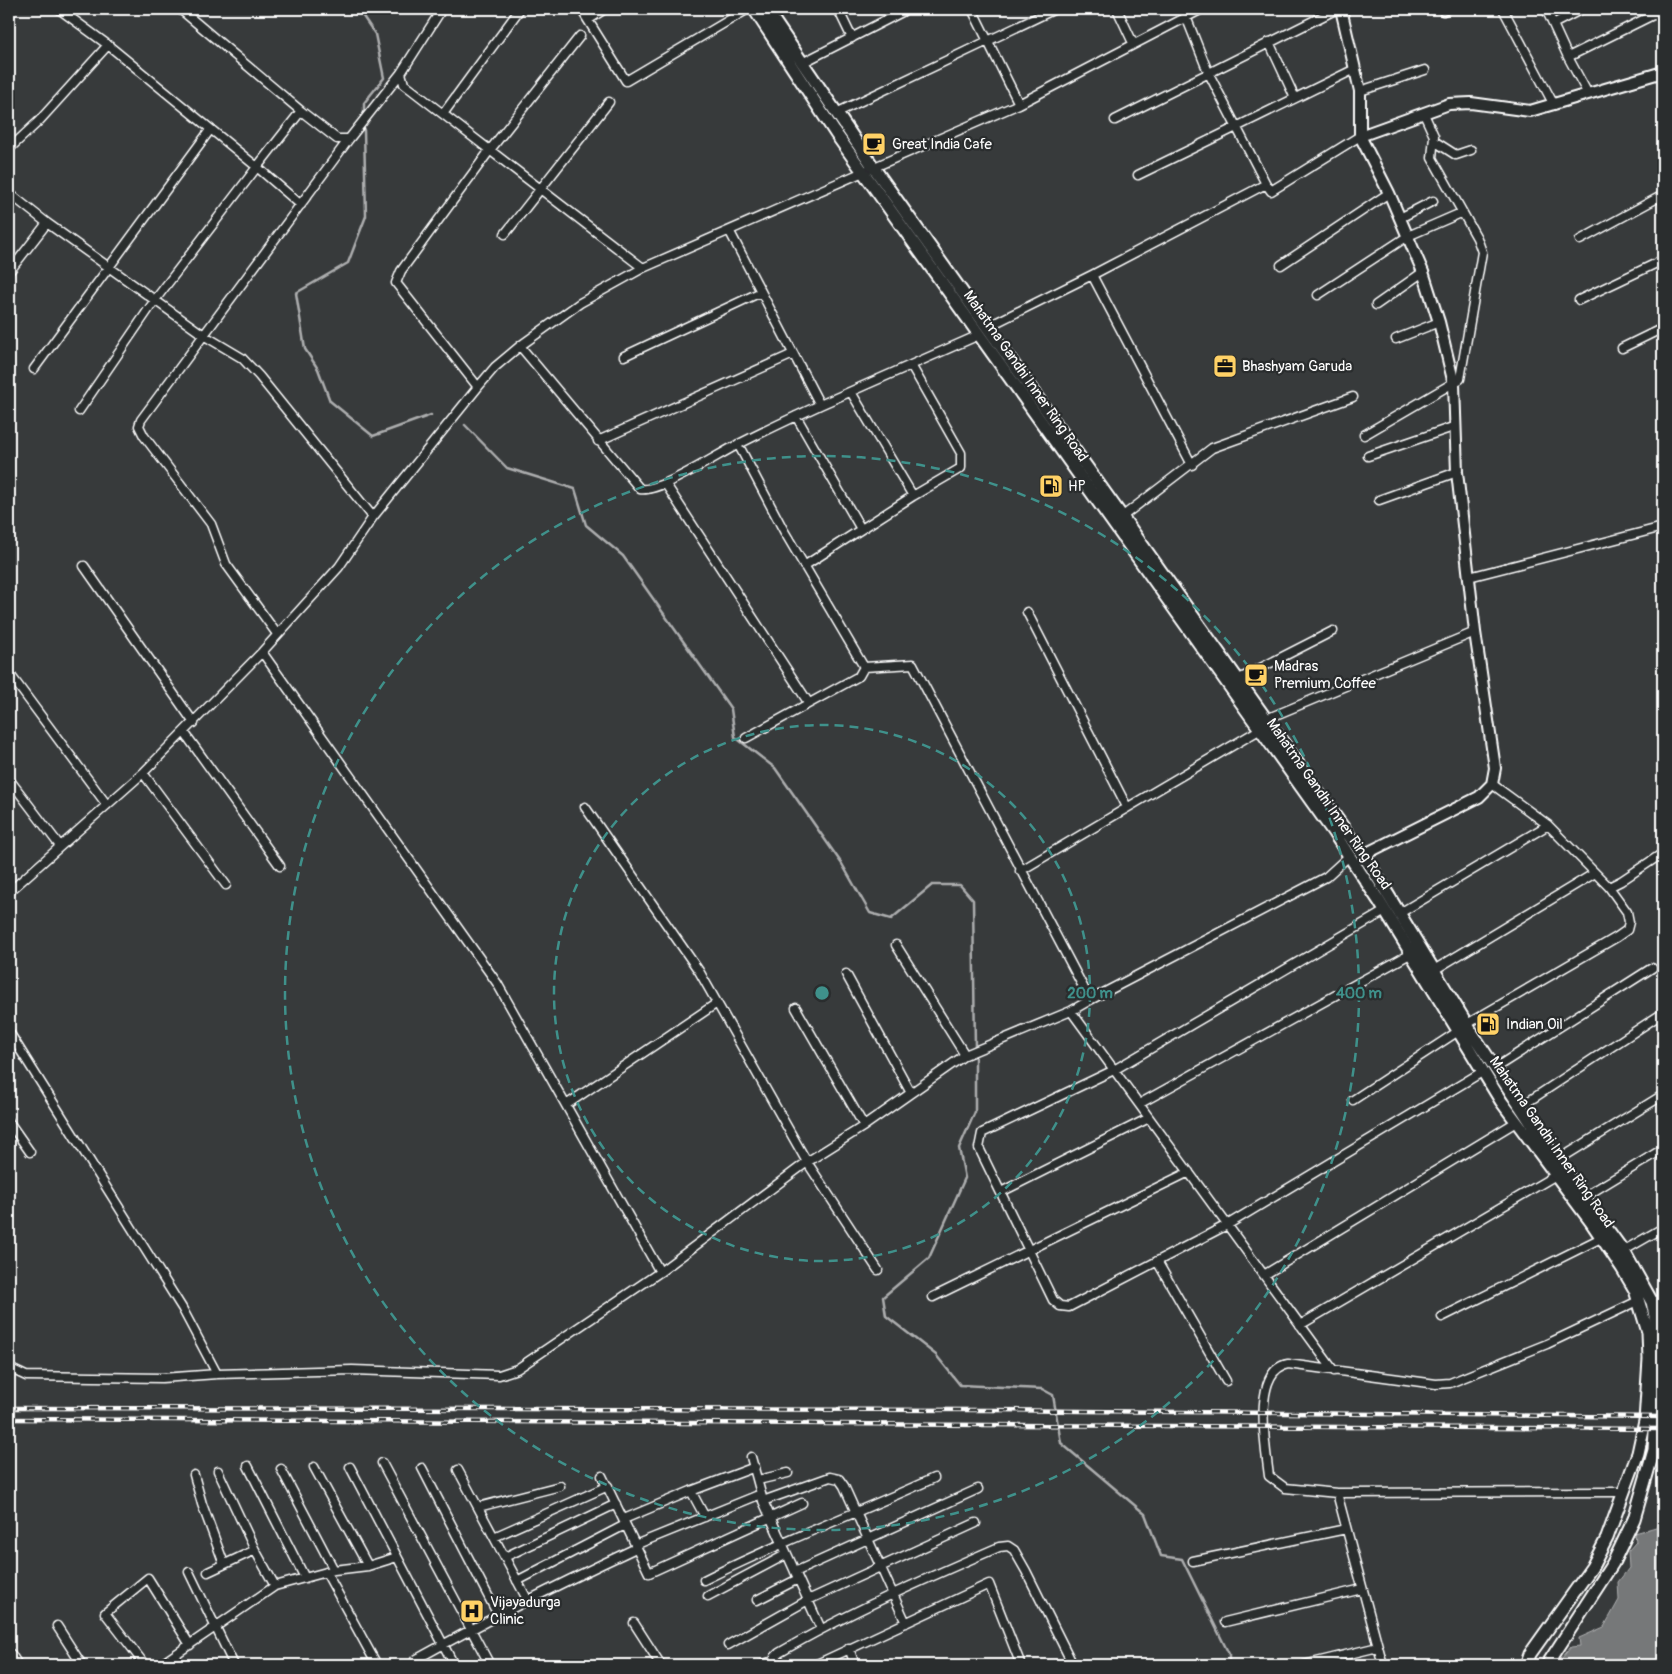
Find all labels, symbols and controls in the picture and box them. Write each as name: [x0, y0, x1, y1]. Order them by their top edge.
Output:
cafe icon: Great India Cafe: [861, 131, 887, 157]
place label: Great India Cafe: [892, 135, 993, 154]
street label: Mahatma Gandhi Inner Ring Road: [959, 287, 1092, 466]
office icon: Bhashyam Garuda: [1212, 353, 1238, 379]
place label: Bhashyam Garuda: [1242, 357, 1352, 376]
fuel station icon: HP: [1038, 473, 1064, 499]
place label: HP: [1068, 477, 1086, 496]
place label: Madras Premium Coffee: [1274, 657, 1376, 693]
cafe icon: Madras Premium Coffee: [1243, 662, 1269, 688]
street label: Mahatma Gandhi Inner Ring Road: [1262, 715, 1395, 894]
centre of rings: [813, 984, 831, 1002]
text: 200 m: [1067, 984, 1113, 1003]
text: 400 m: [1336, 984, 1382, 1003]
fuel station icon: Indian Oil: [1475, 1011, 1501, 1037]
place label: Indian Oil: [1506, 1015, 1563, 1034]
street label: Mahatma Gandhi Inner Ring Road: [1485, 1053, 1618, 1232]
place label: Vijayadurga Clinic: [490, 1593, 561, 1629]
hospital icon: Vijayadurga Clinic: [459, 1598, 485, 1624]

